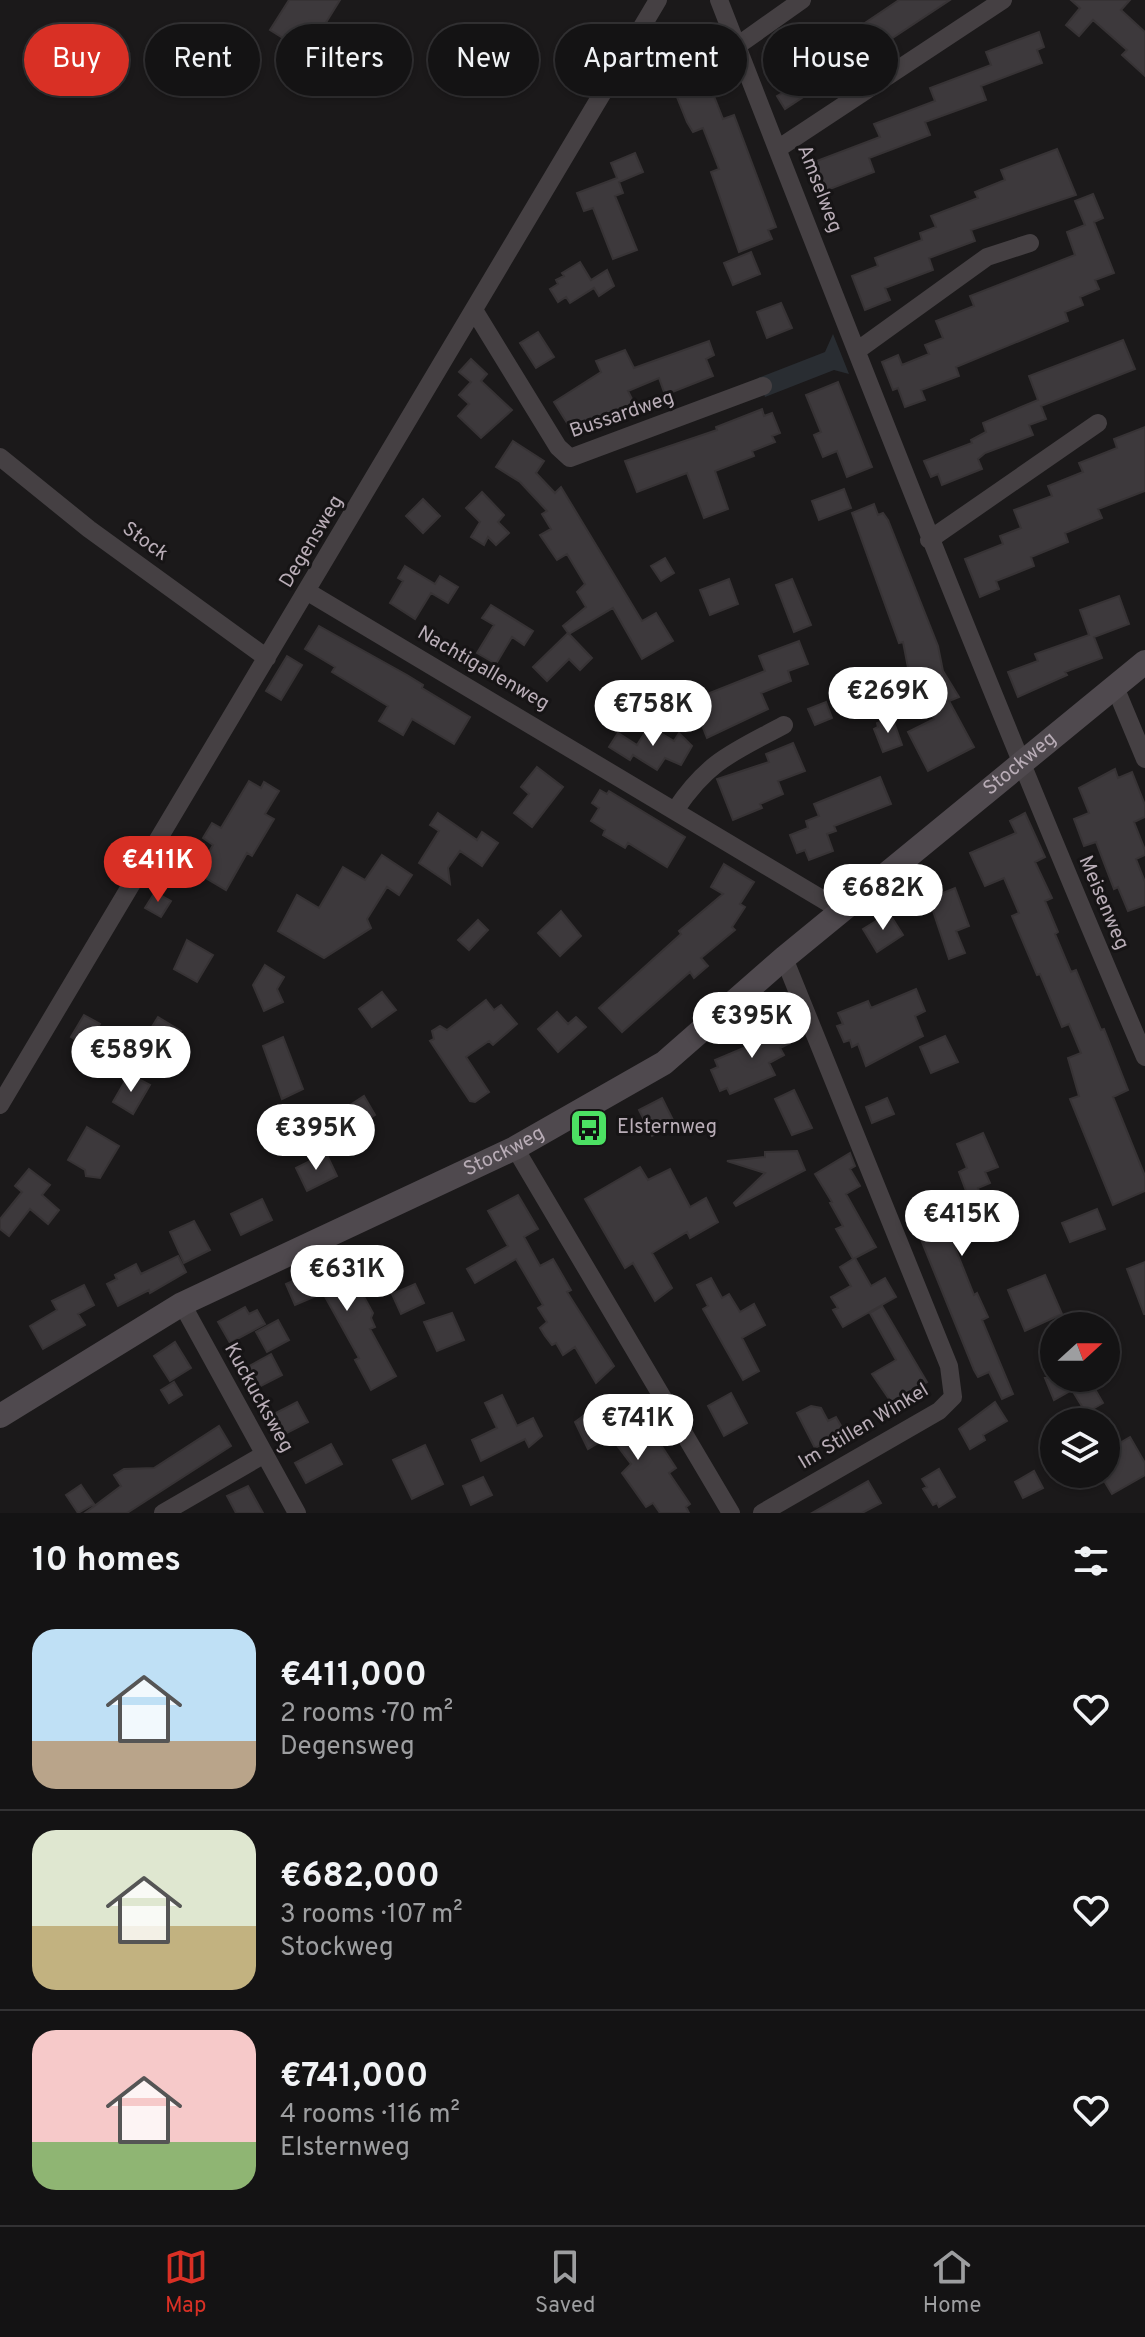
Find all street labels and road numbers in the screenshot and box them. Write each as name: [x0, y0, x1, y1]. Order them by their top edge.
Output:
street label: Amselweg: [790, 141, 848, 237]
street label: Bussardweg: [566, 385, 678, 445]
street label: Degensweg: [274, 491, 350, 593]
street label: Stock: [117, 516, 173, 568]
street label: Nachtigallenweg: [412, 621, 554, 717]
street label: Stockweg: [978, 726, 1062, 802]
street label: Meisenweg: [1072, 852, 1134, 954]
street label: Stockweg: [460, 1121, 550, 1183]
street label: Kuckucksweg: [217, 1339, 299, 1457]
street label: Im Stillen Winkel: [794, 1378, 934, 1476]

